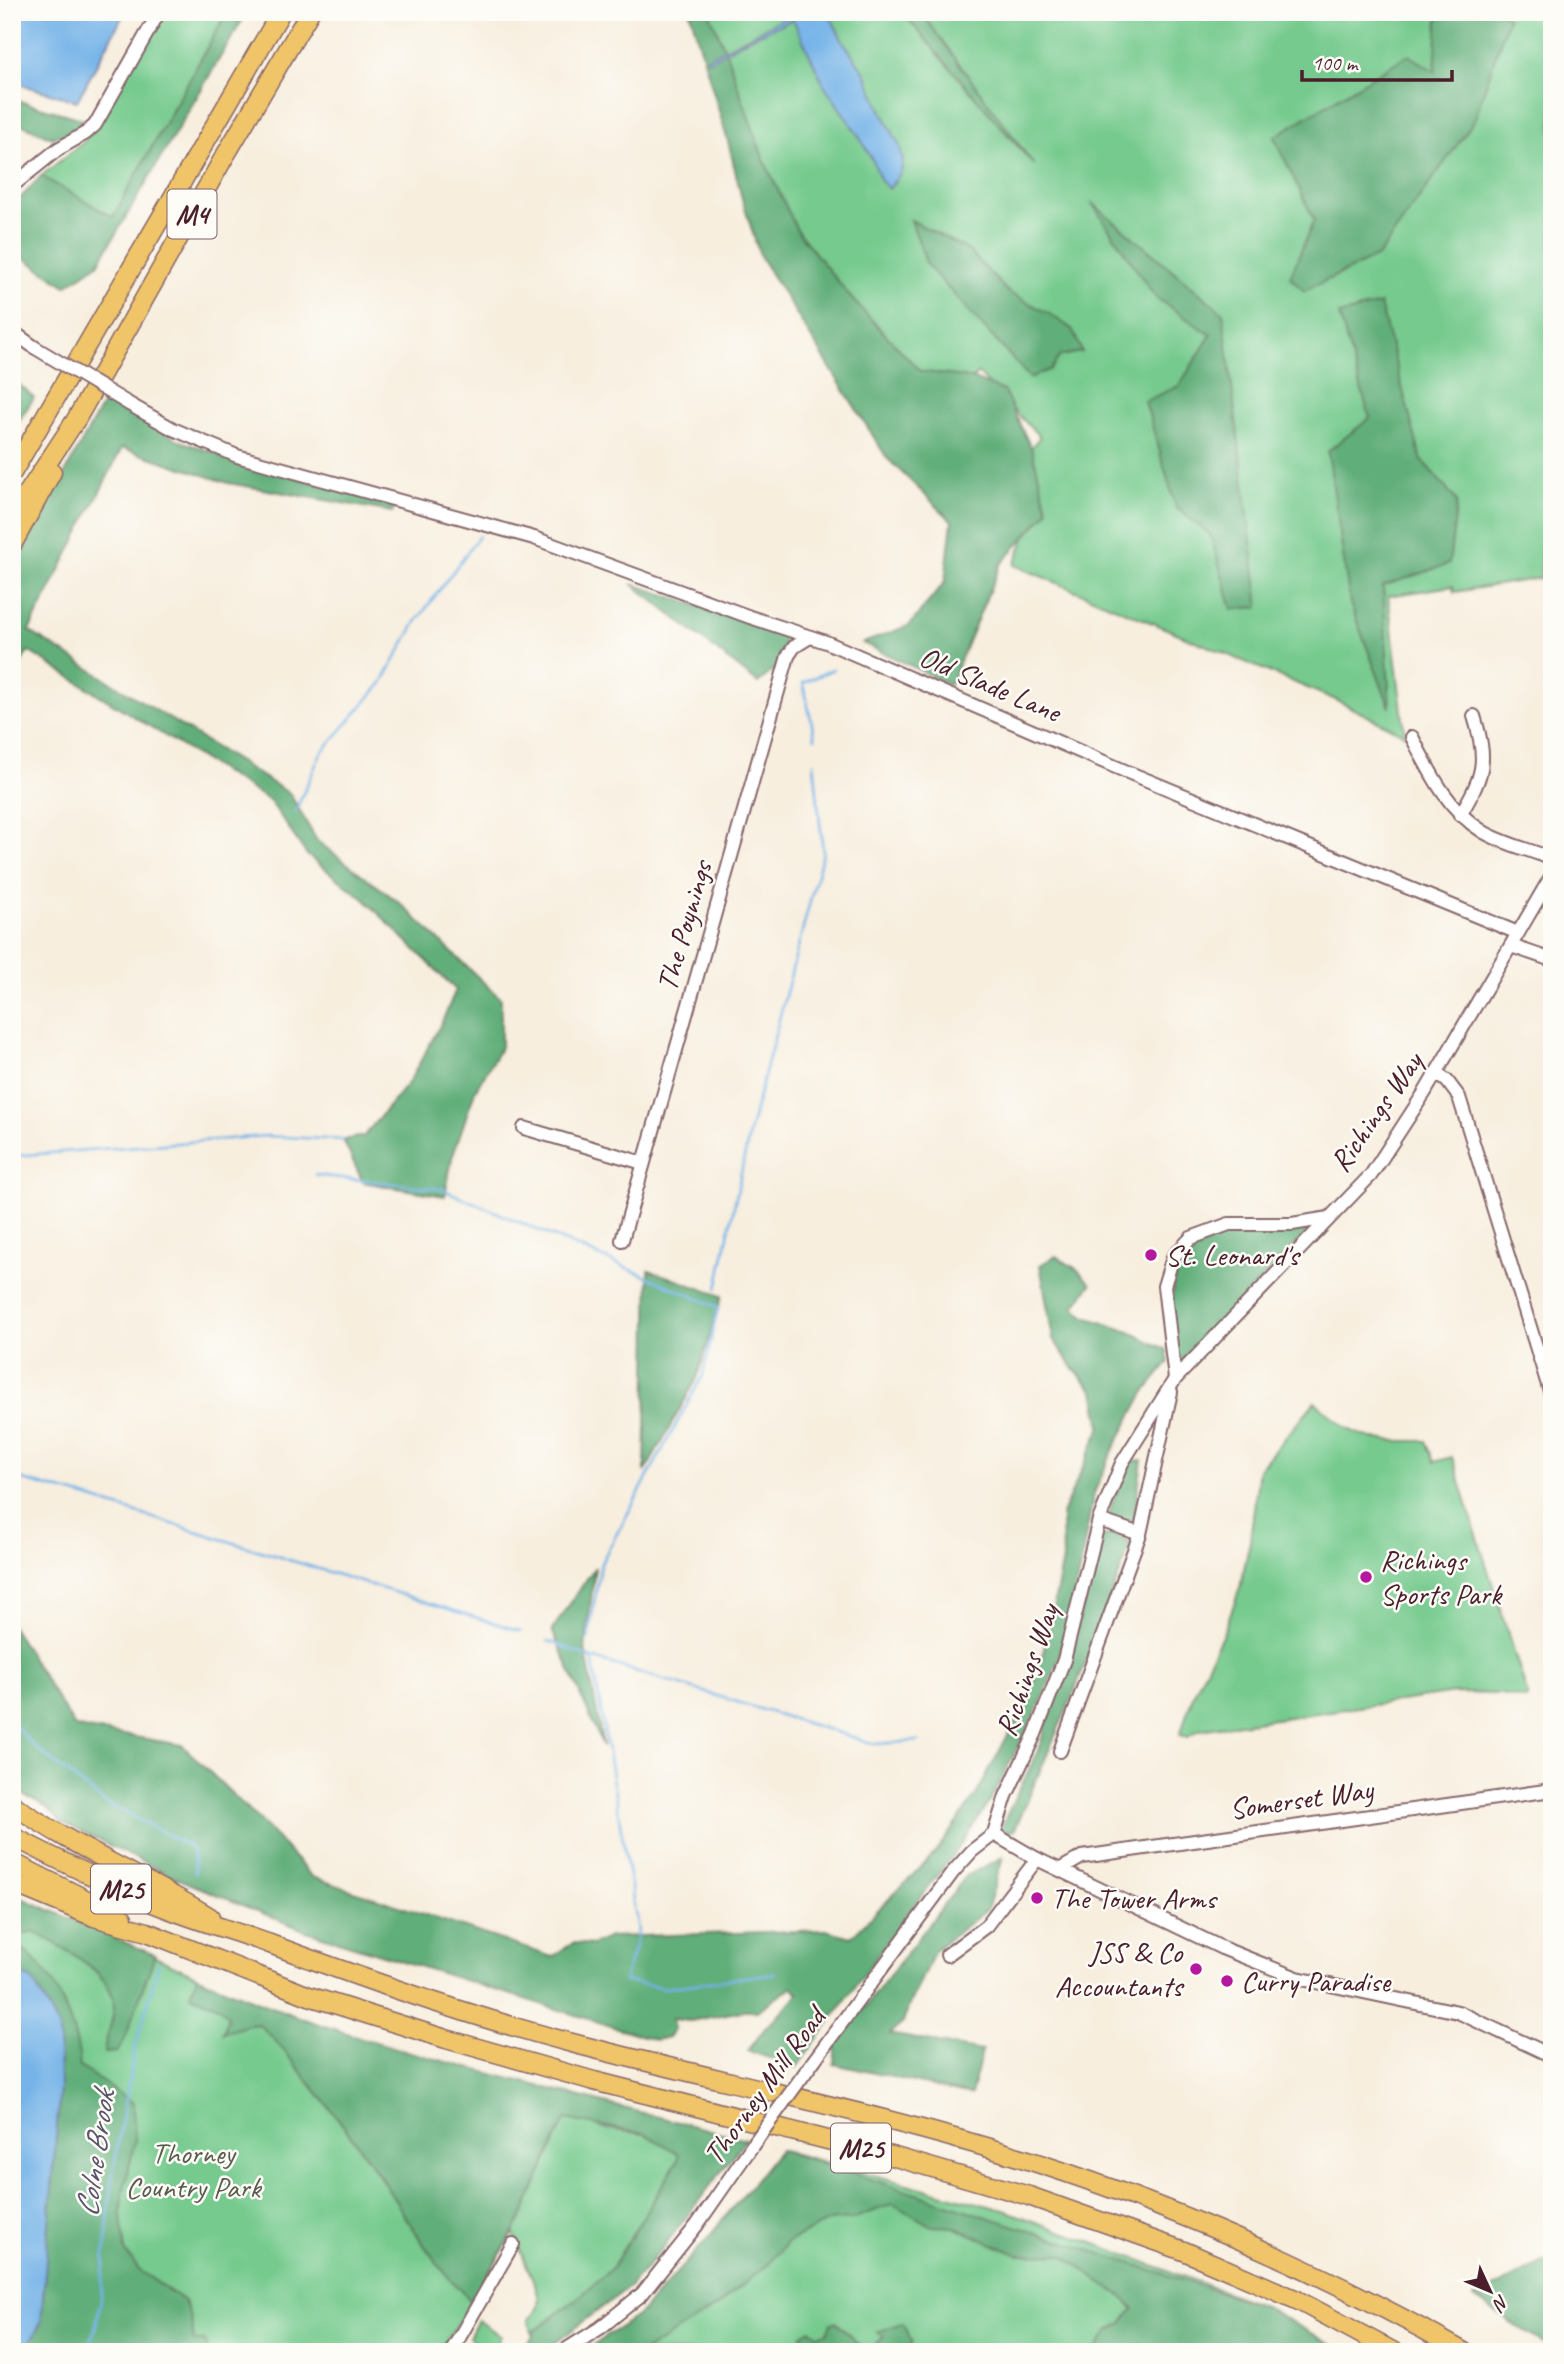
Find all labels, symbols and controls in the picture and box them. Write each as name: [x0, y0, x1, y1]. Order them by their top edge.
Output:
scale bar: [1302, 38, 1452, 82]
text: 100 m: [1312, 50, 1359, 76]
road number: M4: [168, 190, 216, 238]
street label: Old Slade Lane: [914, 637, 1068, 732]
street label: The Poynings: [647, 854, 721, 995]
street label: Richings Way: [1321, 1043, 1433, 1179]
place label: St. Leonard's: [1165, 1236, 1301, 1274]
marker: St. Leonard's: [1143, 1247, 1159, 1263]
place label: Richings Sports Park: [1380, 1541, 1503, 1613]
marker: Richings Sports Park: [1358, 1569, 1374, 1585]
street label: Richings Way: [987, 1596, 1068, 1741]
street label: Somerset Way: [1227, 1770, 1377, 1828]
road number: M25: [91, 1864, 151, 1913]
place label: The Tower Arms: [1051, 1879, 1218, 1917]
marker: The Tower Arms: [1029, 1890, 1045, 1906]
place label: JSS & Co Accountants: [1055, 1933, 1185, 2005]
marker: JSS & Co Accountants: [1188, 1961, 1204, 1977]
place label: Curry Paradise: [1241, 1962, 1392, 2000]
marker: Curry Paradise: [1219, 1973, 1235, 1989]
street label: Thorney Mill Road: [694, 1997, 836, 2172]
water label: Colne Brook: [66, 2083, 125, 2220]
road number: M25: [831, 2124, 891, 2172]
park label: Thorney Country Park: [125, 2134, 263, 2206]
north arrow: [1456, 2256, 1526, 2326]
text: N: [1487, 2290, 1514, 2317]

